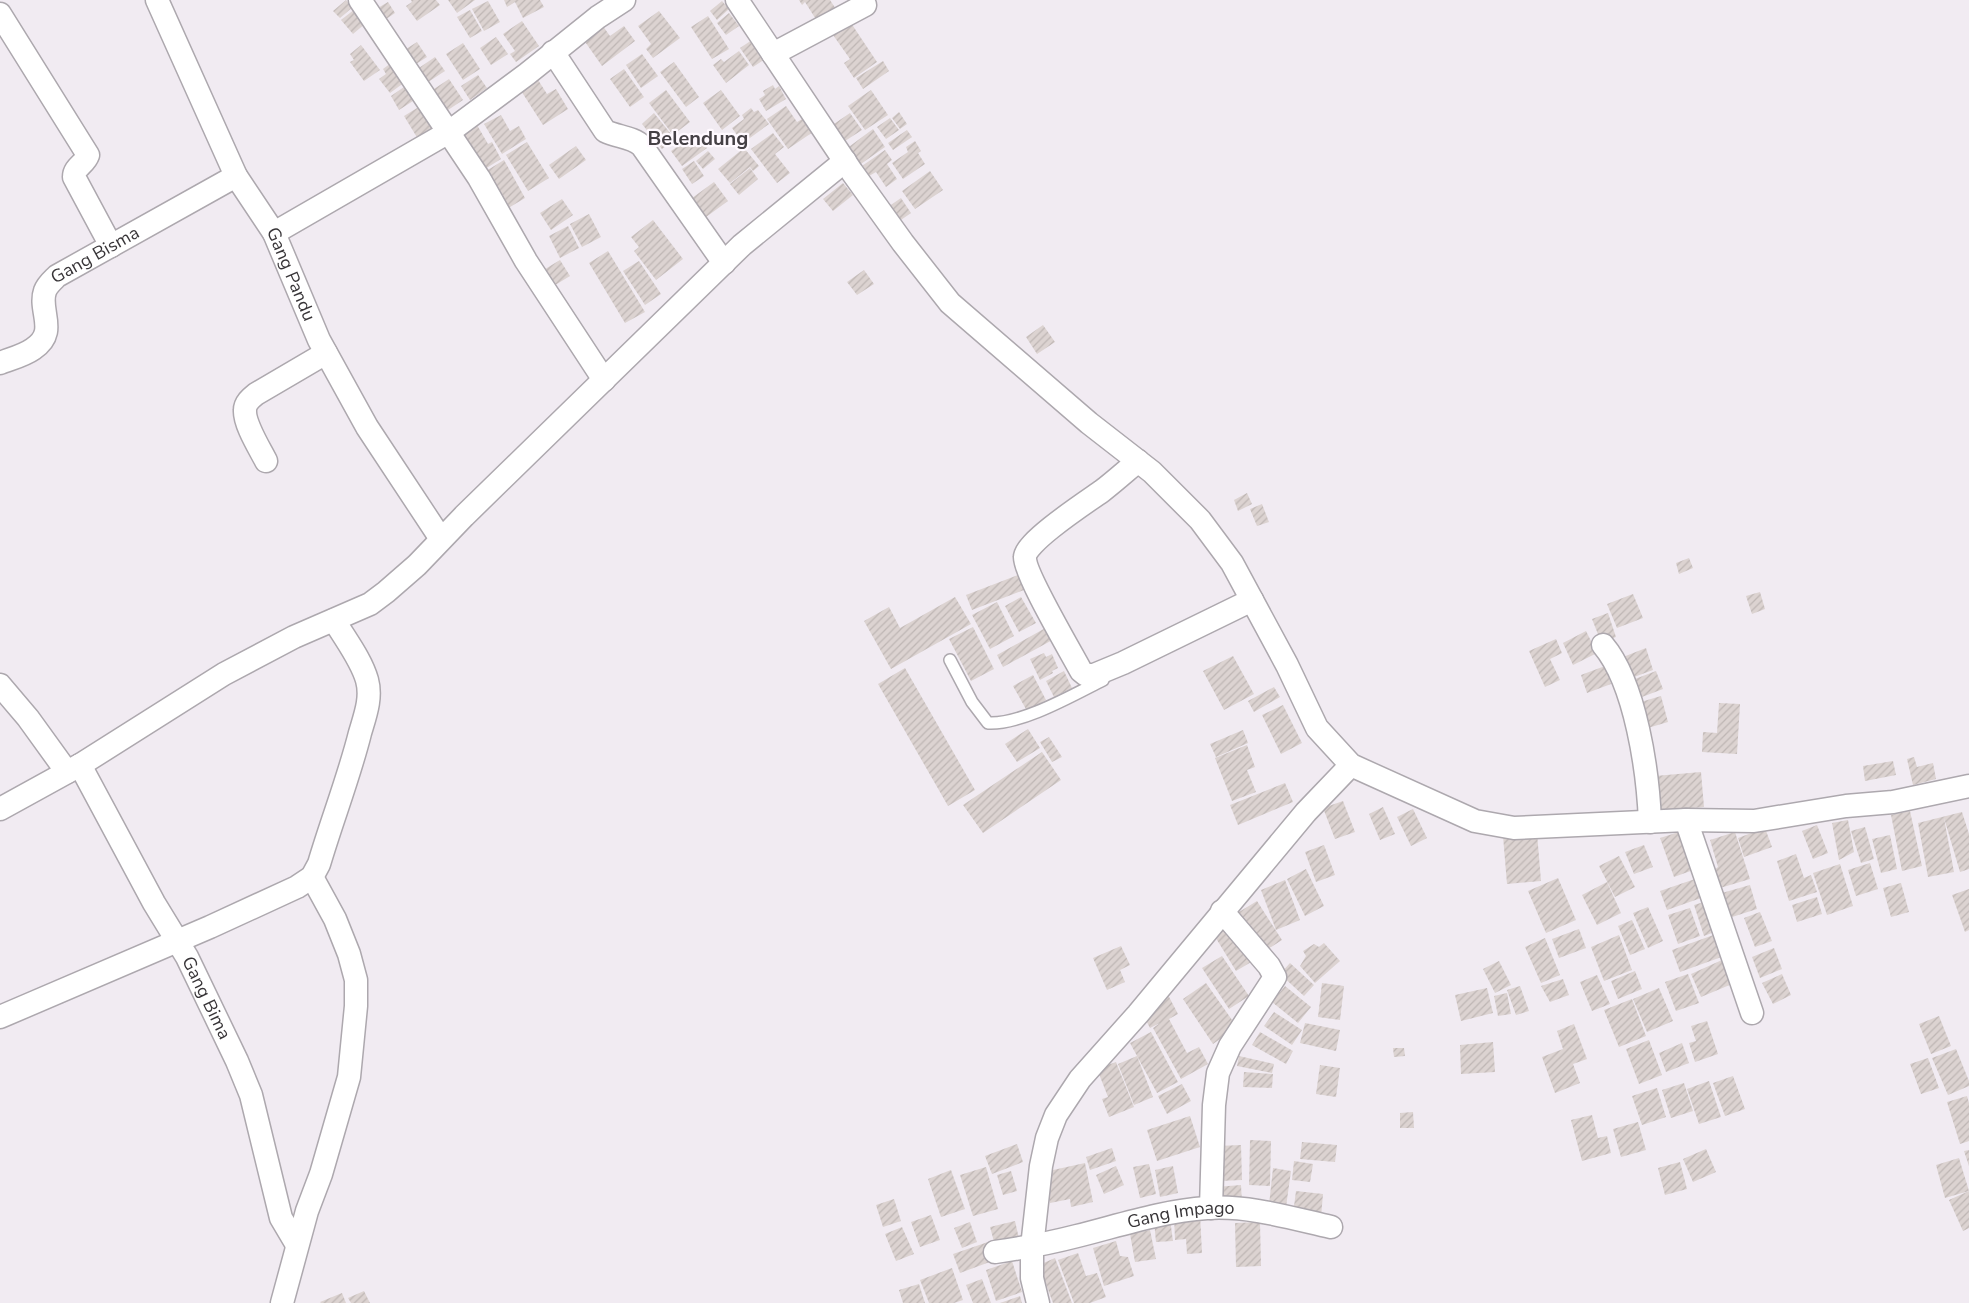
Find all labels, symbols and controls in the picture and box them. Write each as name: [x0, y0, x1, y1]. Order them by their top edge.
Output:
district label: Belendung: [648, 125, 748, 152]
street label: Gang Bisma: [46, 220, 144, 289]
street label: Gang Pandu: [261, 224, 322, 325]
street label: Gang Bima: [176, 952, 237, 1043]
street label: Gang Impago: [1124, 1196, 1235, 1234]

